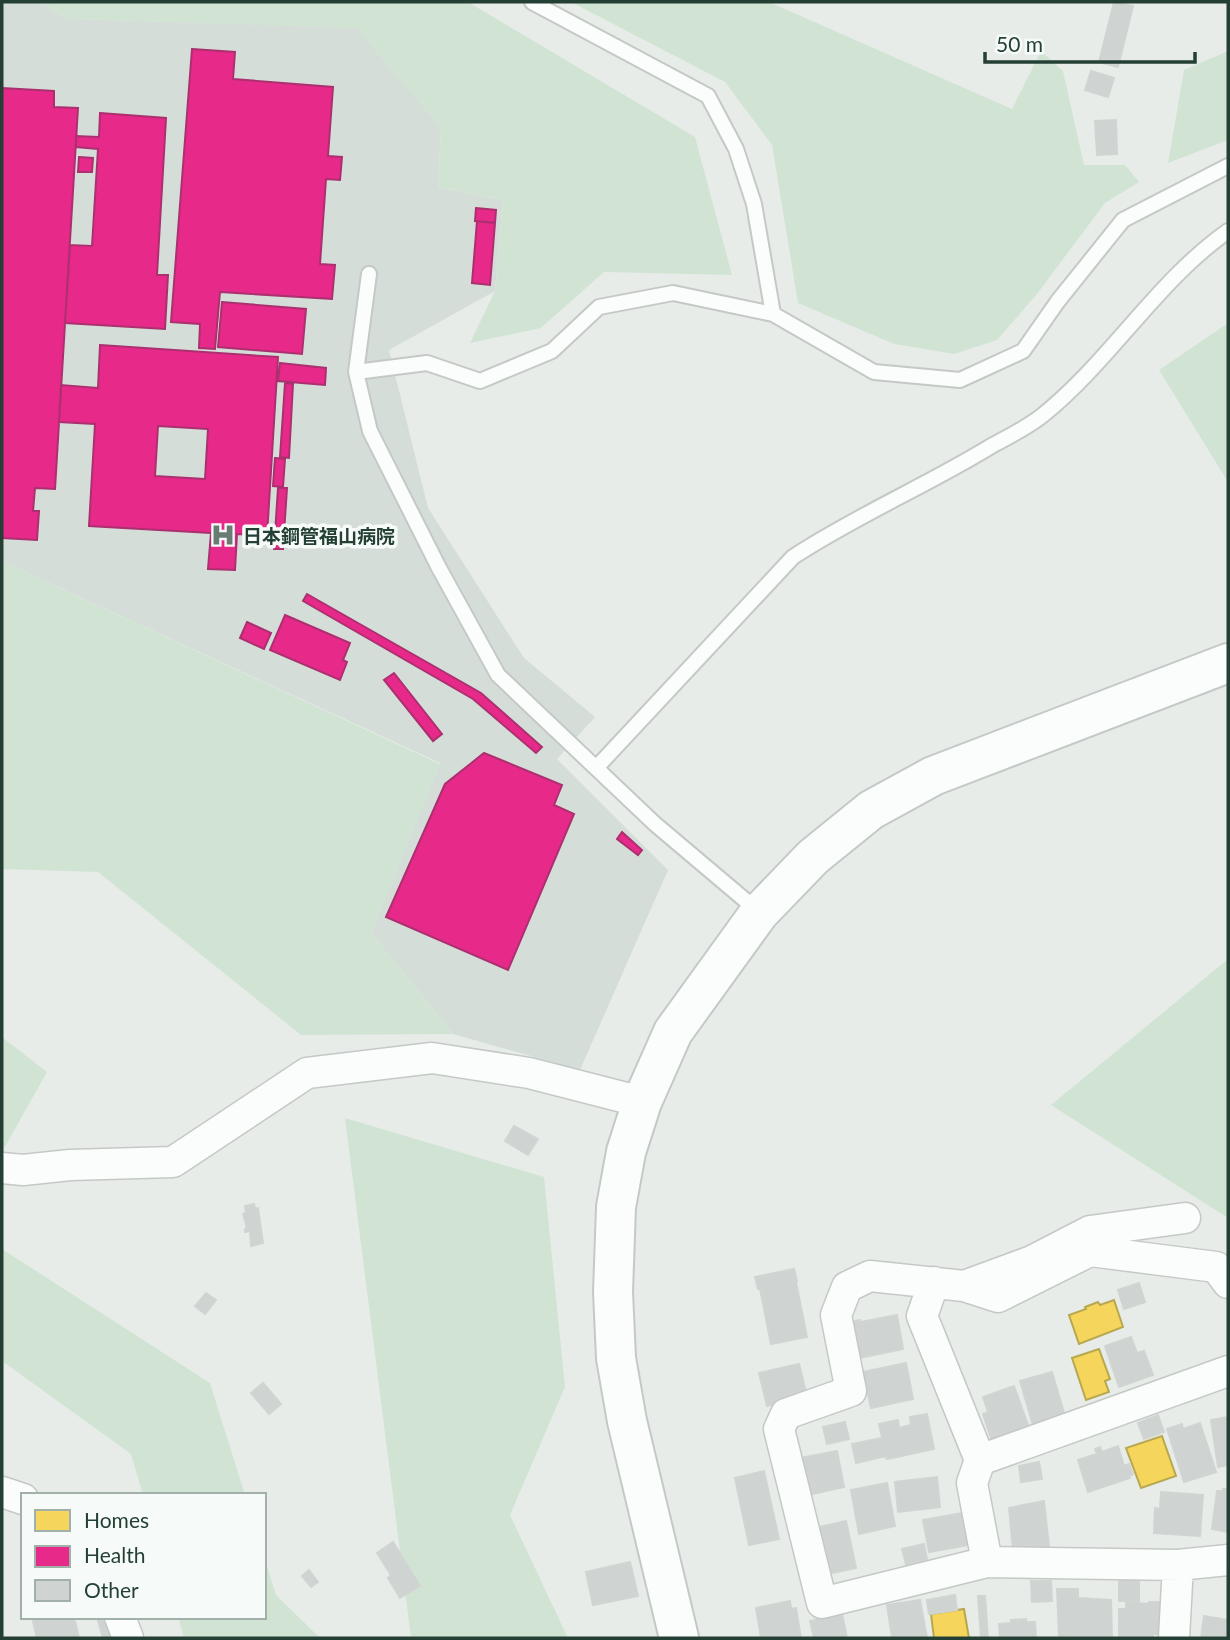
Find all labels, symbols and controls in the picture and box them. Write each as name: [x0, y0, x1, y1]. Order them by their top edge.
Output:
scale bar: [985, 21, 1195, 65]
text: 50 m: [996, 31, 1043, 56]
hospital icon: 日本鋼管福山病院: [209, 521, 237, 549]
place label: 日本鋼管福山病院: [243, 524, 395, 547]
legend: [21, 1493, 266, 1619]
text: Homes: [84, 1507, 149, 1532]
text: Health: [84, 1542, 145, 1567]
text: Other: [84, 1577, 139, 1602]

